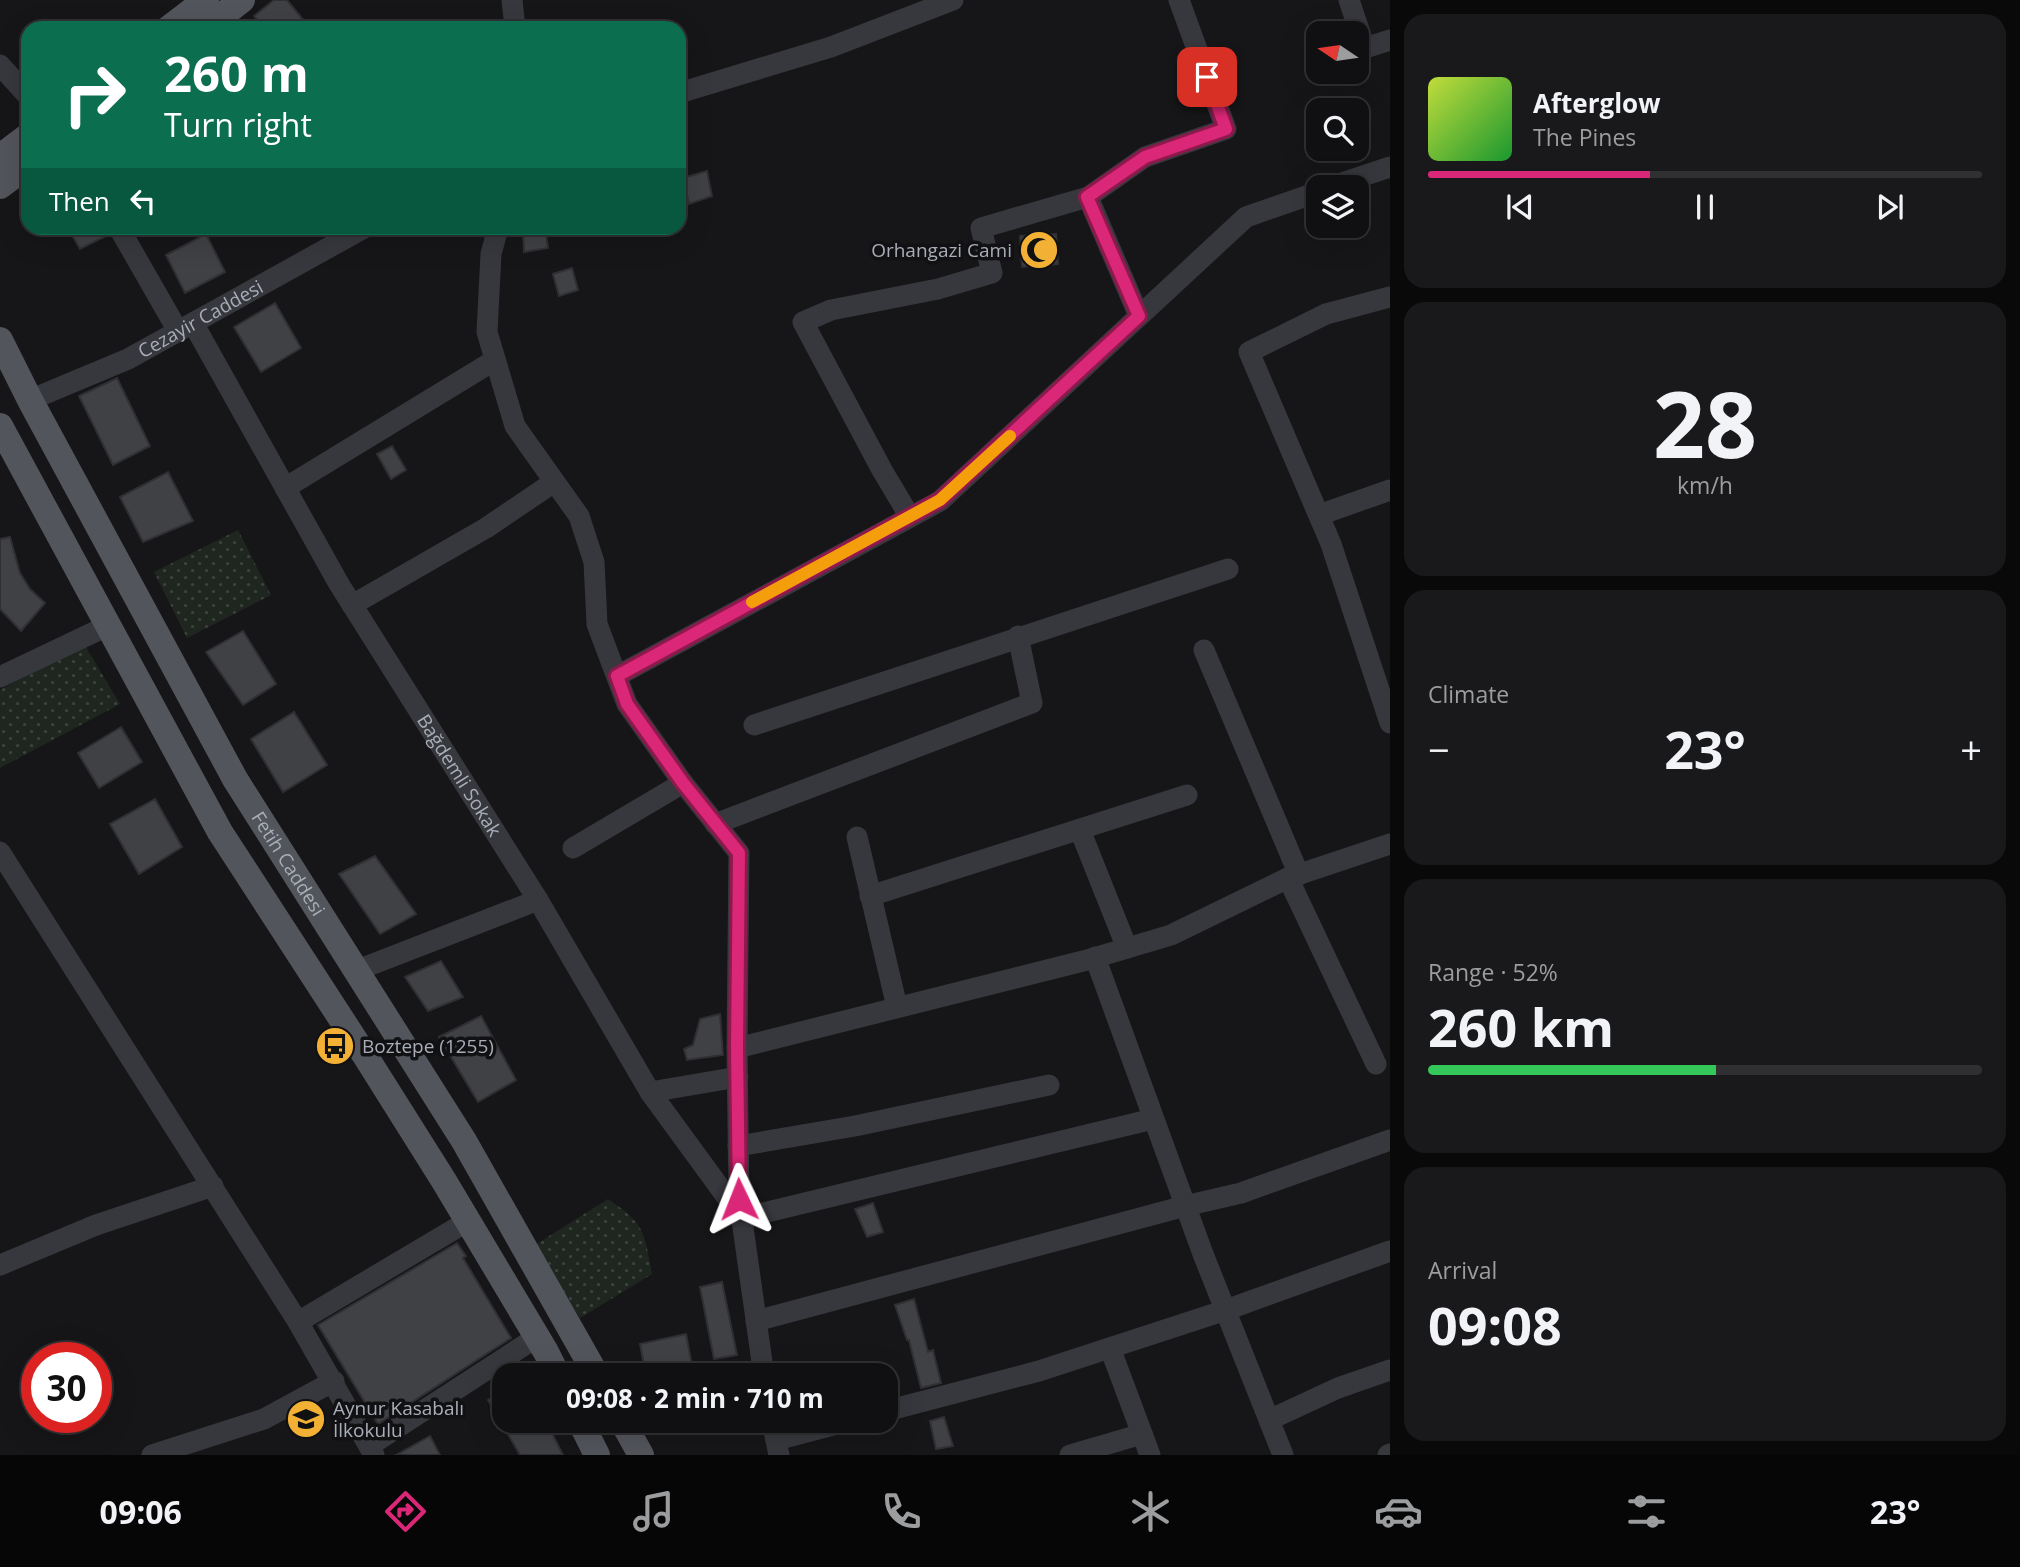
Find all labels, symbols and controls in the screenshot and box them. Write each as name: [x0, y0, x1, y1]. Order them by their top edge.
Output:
north arrow: [1306, 21, 1368, 84]
map controls: [1306, 21, 1369, 238]
text: 260 m: [164, 40, 309, 106]
pin: [1177, 47, 1237, 107]
icon: right: [49, 49, 140, 140]
icon: arrive: [1188, 58, 1226, 96]
text: Afterglow: [1533, 85, 1660, 121]
button: search: [1306, 98, 1369, 161]
text: Turn right: [164, 103, 312, 146]
text: The Pines: [1533, 121, 1636, 153]
button: layers: [1306, 175, 1369, 238]
icon: left: [124, 182, 162, 220]
text: Then: [49, 183, 110, 219]
icon: previous: [1501, 188, 1539, 226]
icon: pause: [1686, 188, 1724, 226]
icon: next: [1871, 188, 1909, 226]
mosque icon: Orhangazi Cami: [1018, 229, 1060, 271]
place label: Orhangazi Cami: [871, 237, 1012, 263]
street label: Cezayir Caddesi: [133, 274, 268, 364]
text: 28: [1653, 361, 1757, 485]
text: km/h: [1677, 469, 1733, 501]
text: Climate: [1428, 678, 1509, 710]
street label: Bağdemli Sokak: [411, 709, 508, 841]
text: 23°: [1664, 713, 1746, 784]
text: −: [1428, 723, 1450, 775]
text: +: [1960, 723, 1982, 775]
street label: Fetih Caddesi: [246, 806, 331, 921]
text: Range · 52%: [1428, 956, 1558, 988]
text: 260 km: [1428, 991, 1614, 1062]
bus stop icon: Boztepe (1255): [314, 1025, 356, 1067]
place label: Boztepe (1255): [362, 1033, 494, 1059]
position arrow: [702, 1162, 776, 1236]
text: Arrival: [1428, 1254, 1497, 1286]
text: 09:08: [1428, 1289, 1562, 1360]
speed limit sign: 30: [21, 1342, 112, 1433]
text: 09:08 · 2 min · 710 m: [566, 1380, 824, 1416]
place label: Aynur Kasabalı İlkokulu: [333, 1395, 464, 1443]
school or university icon: Aynur Kasabalı İlkokulu: [285, 1398, 327, 1440]
icon: directions: [381, 1487, 430, 1536]
icon: music: [629, 1487, 678, 1536]
icon: phone: [877, 1487, 926, 1536]
icon: climate: [1126, 1487, 1175, 1536]
icon: car: [1374, 1487, 1423, 1536]
icon: filters: [1622, 1487, 1671, 1536]
text: 09:06: [100, 1490, 182, 1533]
text: 23°: [1870, 1490, 1920, 1533]

